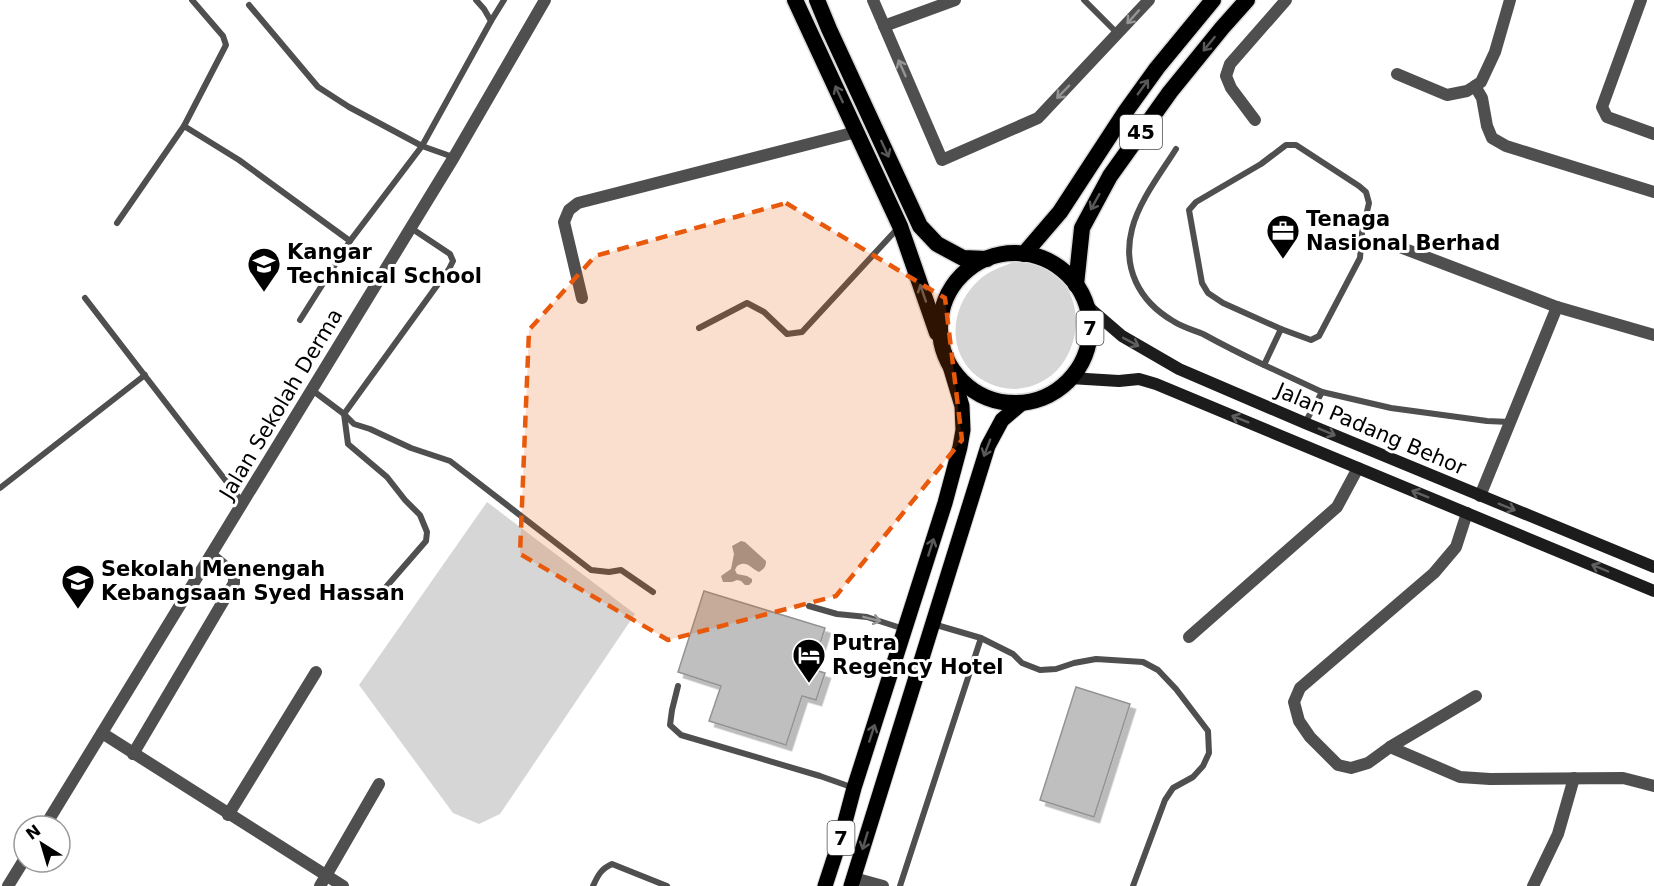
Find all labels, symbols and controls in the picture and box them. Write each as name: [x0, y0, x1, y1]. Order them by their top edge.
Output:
one-way arrow: [1126, 9, 1140, 24]
one-way arrow: [1202, 36, 1216, 51]
one-way arrow: [896, 59, 907, 77]
one-way arrow: [1137, 79, 1149, 95]
one-way arrow: [1056, 84, 1070, 99]
one-way arrow: [832, 85, 844, 103]
road number: 45: [1120, 115, 1162, 149]
one-way arrow: [879, 139, 891, 157]
one-way arrow: [1089, 193, 1101, 210]
place label: Tenaga Nasional Berhad: [1306, 207, 1500, 255]
office icon: Tenaga Nasional Berhad: [1265, 213, 1301, 260]
place label: Kangar Technical School: [287, 240, 482, 288]
school or university icon: Kangar Technical School: [246, 246, 282, 293]
one-way arrow: [916, 284, 927, 303]
street label: Jalan Sekolah Derma: [214, 305, 347, 505]
road number: 7: [1076, 311, 1104, 345]
one-way arrow: [1122, 336, 1139, 348]
street label: Jalan Padang Behor: [1271, 377, 1470, 480]
one-way arrow: [1231, 413, 1249, 424]
one-way arrow: [1317, 427, 1336, 438]
one-way arrow: [981, 438, 992, 457]
one-way arrow: [1411, 488, 1430, 499]
one-way arrow: [1497, 502, 1516, 513]
one-way arrow: [926, 538, 937, 557]
place label: Sekolah Menengah Kebangsaan Syed Hassan: [101, 557, 405, 605]
one-way arrow: [1591, 562, 1610, 573]
school or university icon: Sekolah Menengah Kebangsaan Syed Hassan: [60, 563, 96, 610]
one-way arrow: [862, 614, 881, 625]
place label: Putra Regency Hotel: [832, 631, 1004, 679]
hotel icon: Putra Regency Hotel: [791, 637, 827, 684]
one-way arrow: [867, 724, 878, 743]
north arrow: [12, 814, 72, 874]
text: N: [22, 821, 44, 844]
road number: 7: [828, 821, 854, 855]
one-way arrow: [859, 831, 870, 850]

